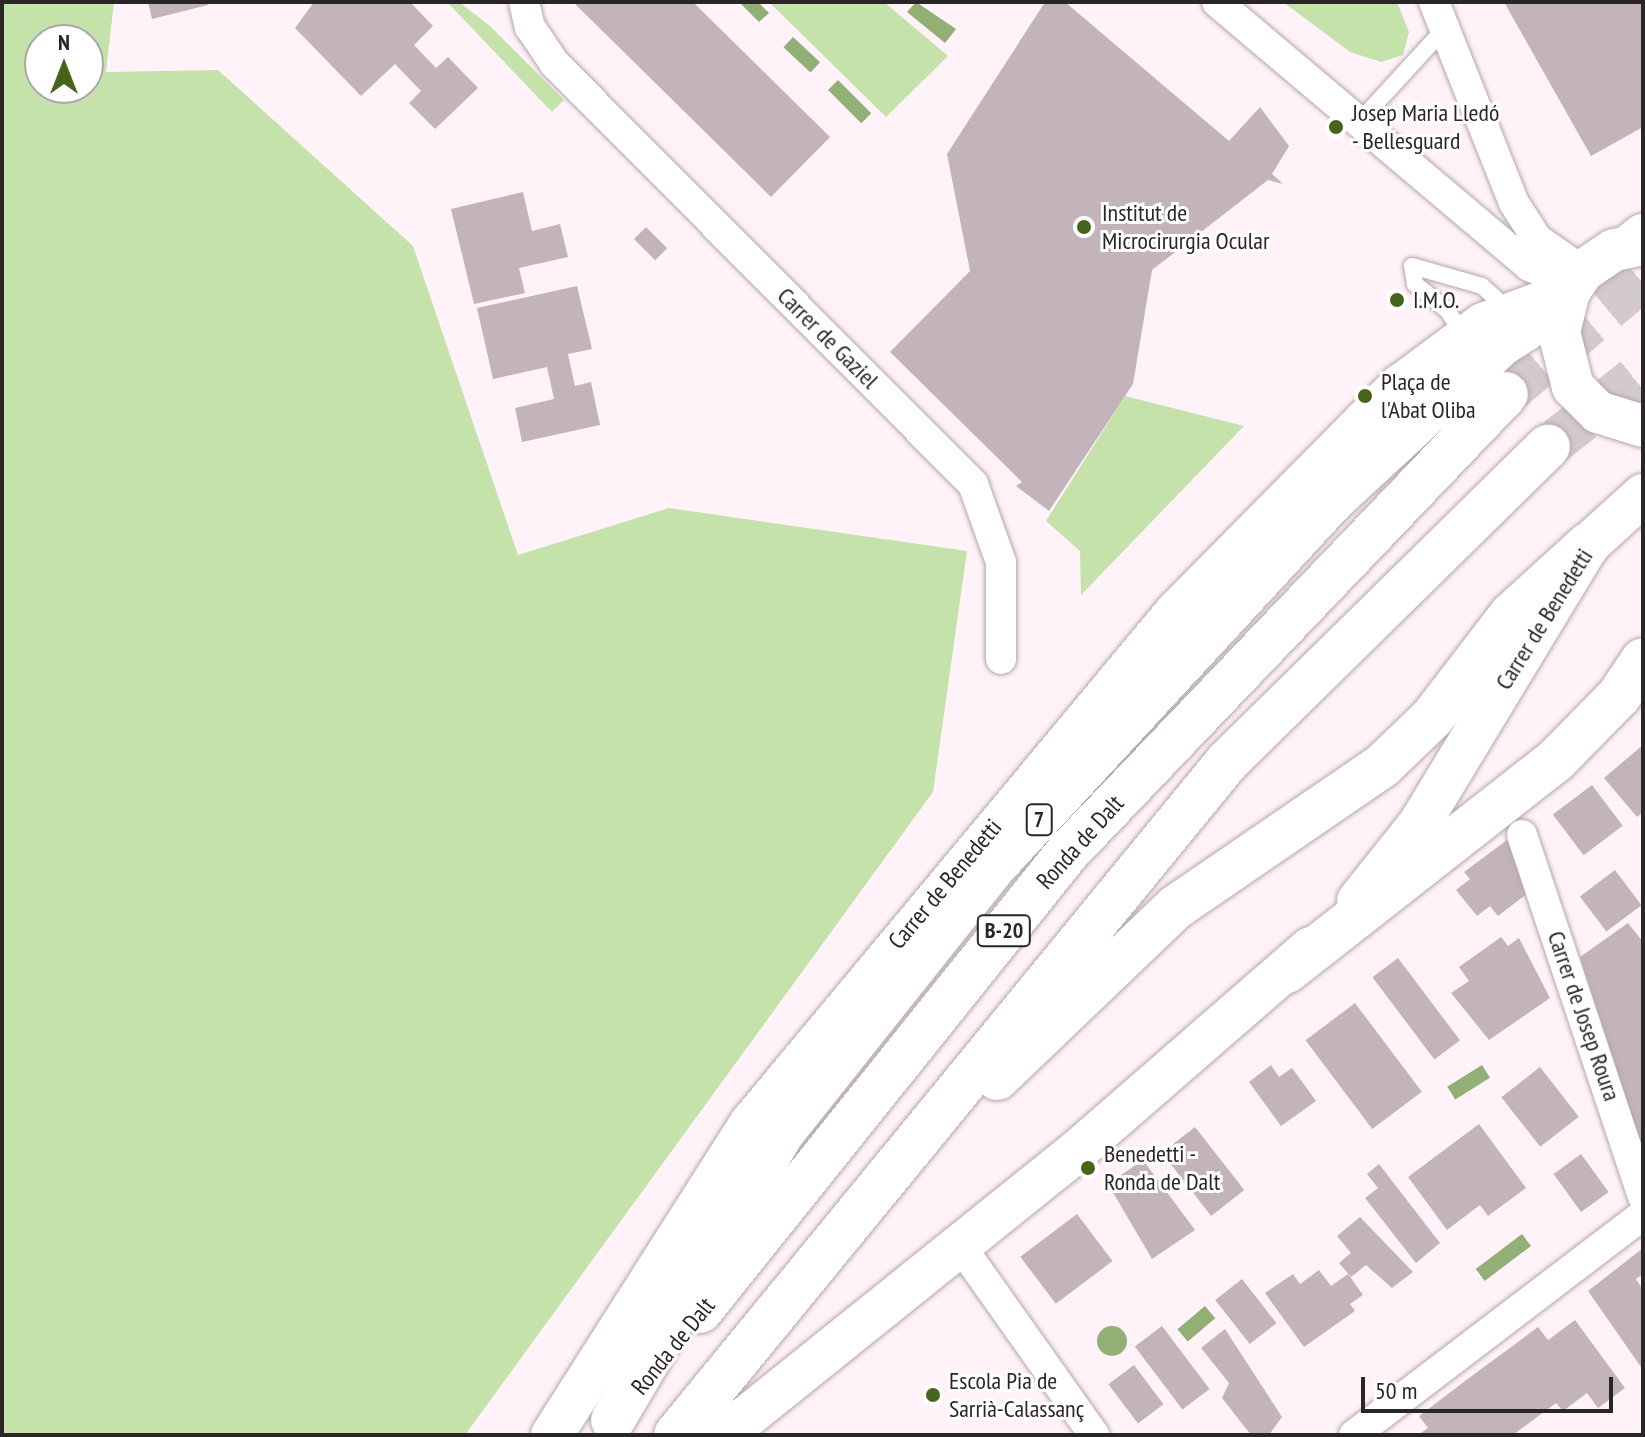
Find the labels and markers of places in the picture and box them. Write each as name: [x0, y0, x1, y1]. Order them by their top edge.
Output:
place label: Josep Maria Lledó - Bellesguard: [1352, 99, 1499, 155]
marker: Josep Maria Lledó - Bellesguard: [1327, 118, 1345, 136]
place label: Institut de Microcirurgia Ocular: [1102, 199, 1269, 255]
marker: Institut de Microcirurgia Ocular: [1073, 216, 1095, 238]
place label: I.M.O.: [1413, 286, 1459, 314]
marker: I.M.O.: [1388, 291, 1406, 309]
place label: Plaça de l'Abat Oliba: [1381, 368, 1476, 424]
marker: Plaça de l'Abat Oliba: [1356, 387, 1374, 405]
place label: Benedetti - Ronda de Dalt: [1104, 1140, 1220, 1196]
marker: Benedetti - Ronda de Dalt: [1079, 1159, 1097, 1177]
place label: Escola Pia de Sarrià-Calassanç: [949, 1367, 1084, 1423]
marker: Escola Pia de Sarrià-Calassanç: [924, 1386, 942, 1404]

